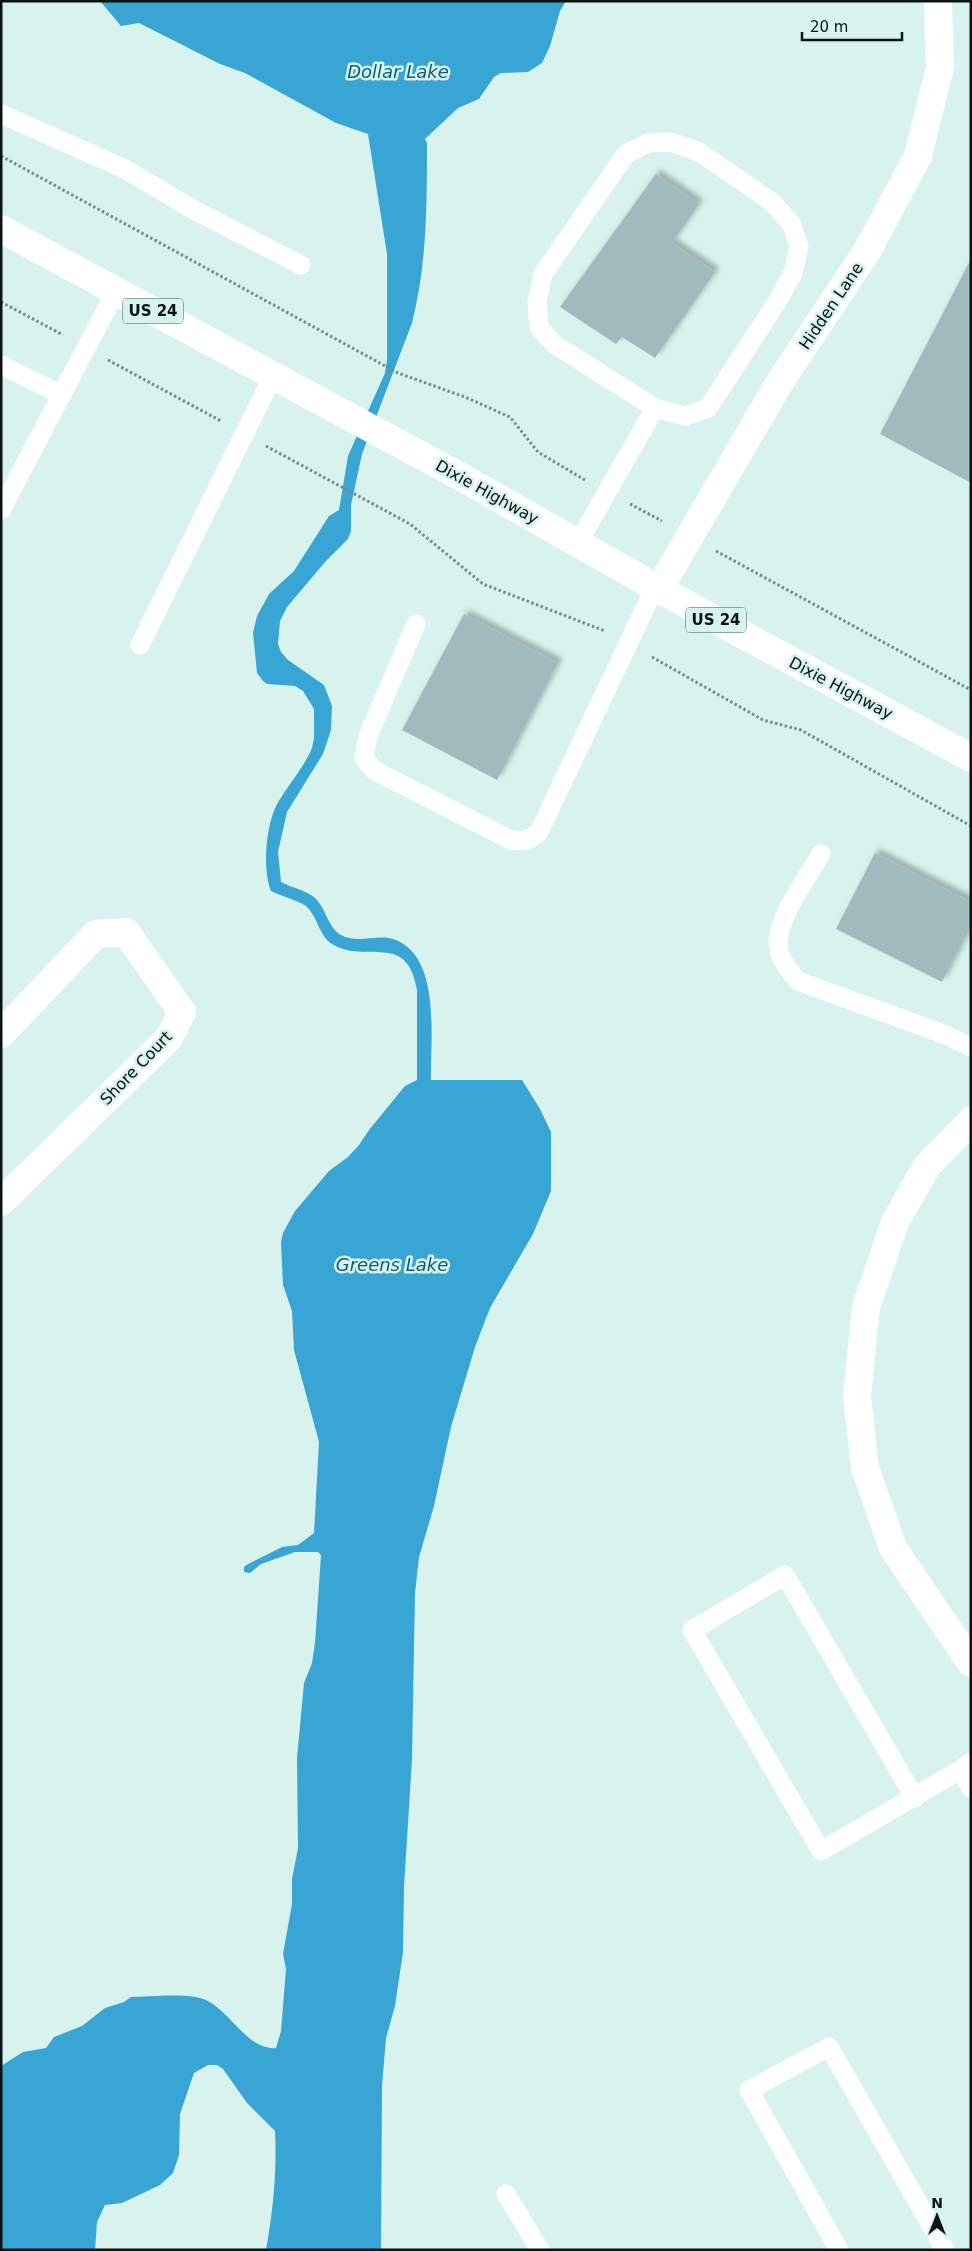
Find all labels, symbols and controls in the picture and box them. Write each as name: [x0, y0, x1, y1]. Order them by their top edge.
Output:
scale bar: [802, 10, 902, 42]
text: 20 m: [810, 18, 848, 36]
water label: Dollar Lake: [347, 61, 449, 82]
street label: Hidden Lane: [795, 259, 867, 353]
road number: US 24: [123, 298, 183, 324]
street label: Dixie Highway: [432, 456, 542, 528]
road number: US 24: [686, 608, 746, 632]
street label: Dixie Highway: [786, 653, 896, 723]
street label: Shore Court: [96, 1027, 176, 1109]
water label: Greens Lake: [336, 1254, 448, 1275]
north arrow: [912, 2191, 962, 2241]
text: N: [931, 2195, 943, 2211]

